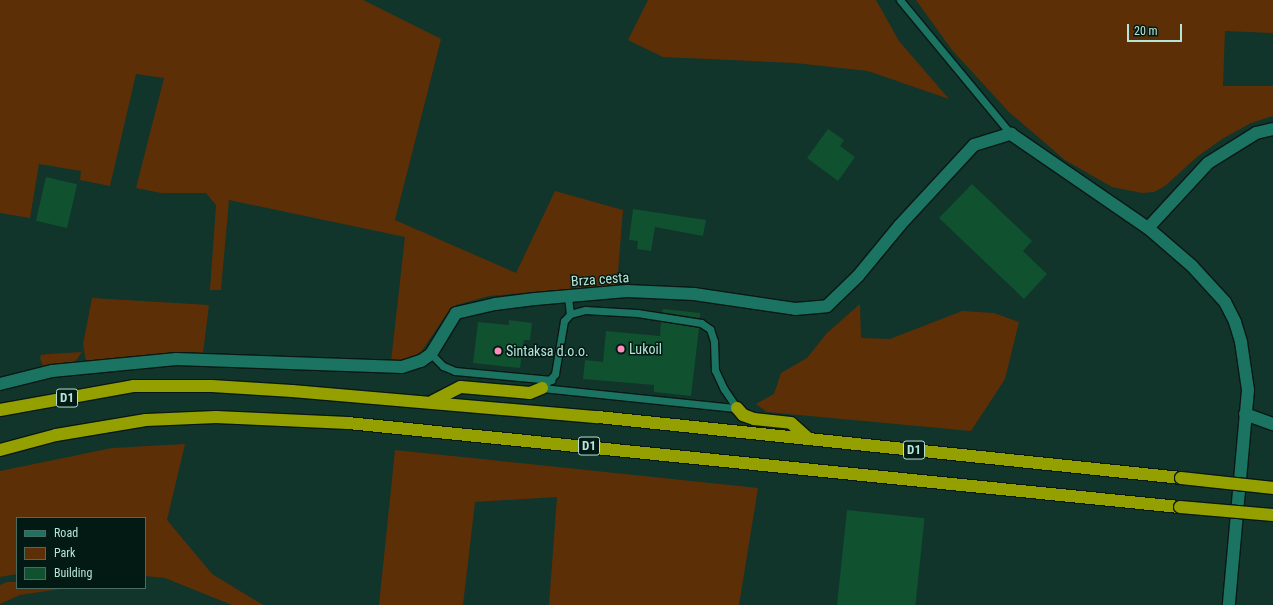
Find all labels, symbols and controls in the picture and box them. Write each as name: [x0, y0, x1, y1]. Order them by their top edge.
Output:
scale bar: [1129, 16, 1184, 42]
text: 20 m: [1134, 24, 1158, 38]
street label: Brza cesta: [570, 269, 630, 289]
place label: Lukoil: [629, 341, 662, 357]
place label: Sintaksa d.o.o.: [506, 343, 589, 359]
marker: Lukoil: [616, 344, 626, 354]
marker: Sintaksa d.o.o.: [493, 346, 503, 356]
road number: D1: [56, 387, 78, 409]
road number: D1: [578, 435, 600, 457]
road number: D1: [903, 439, 925, 461]
legend: [16, 517, 146, 589]
text: Road: [54, 526, 78, 540]
text: Park: [54, 546, 75, 560]
text: Building: [54, 566, 92, 580]

